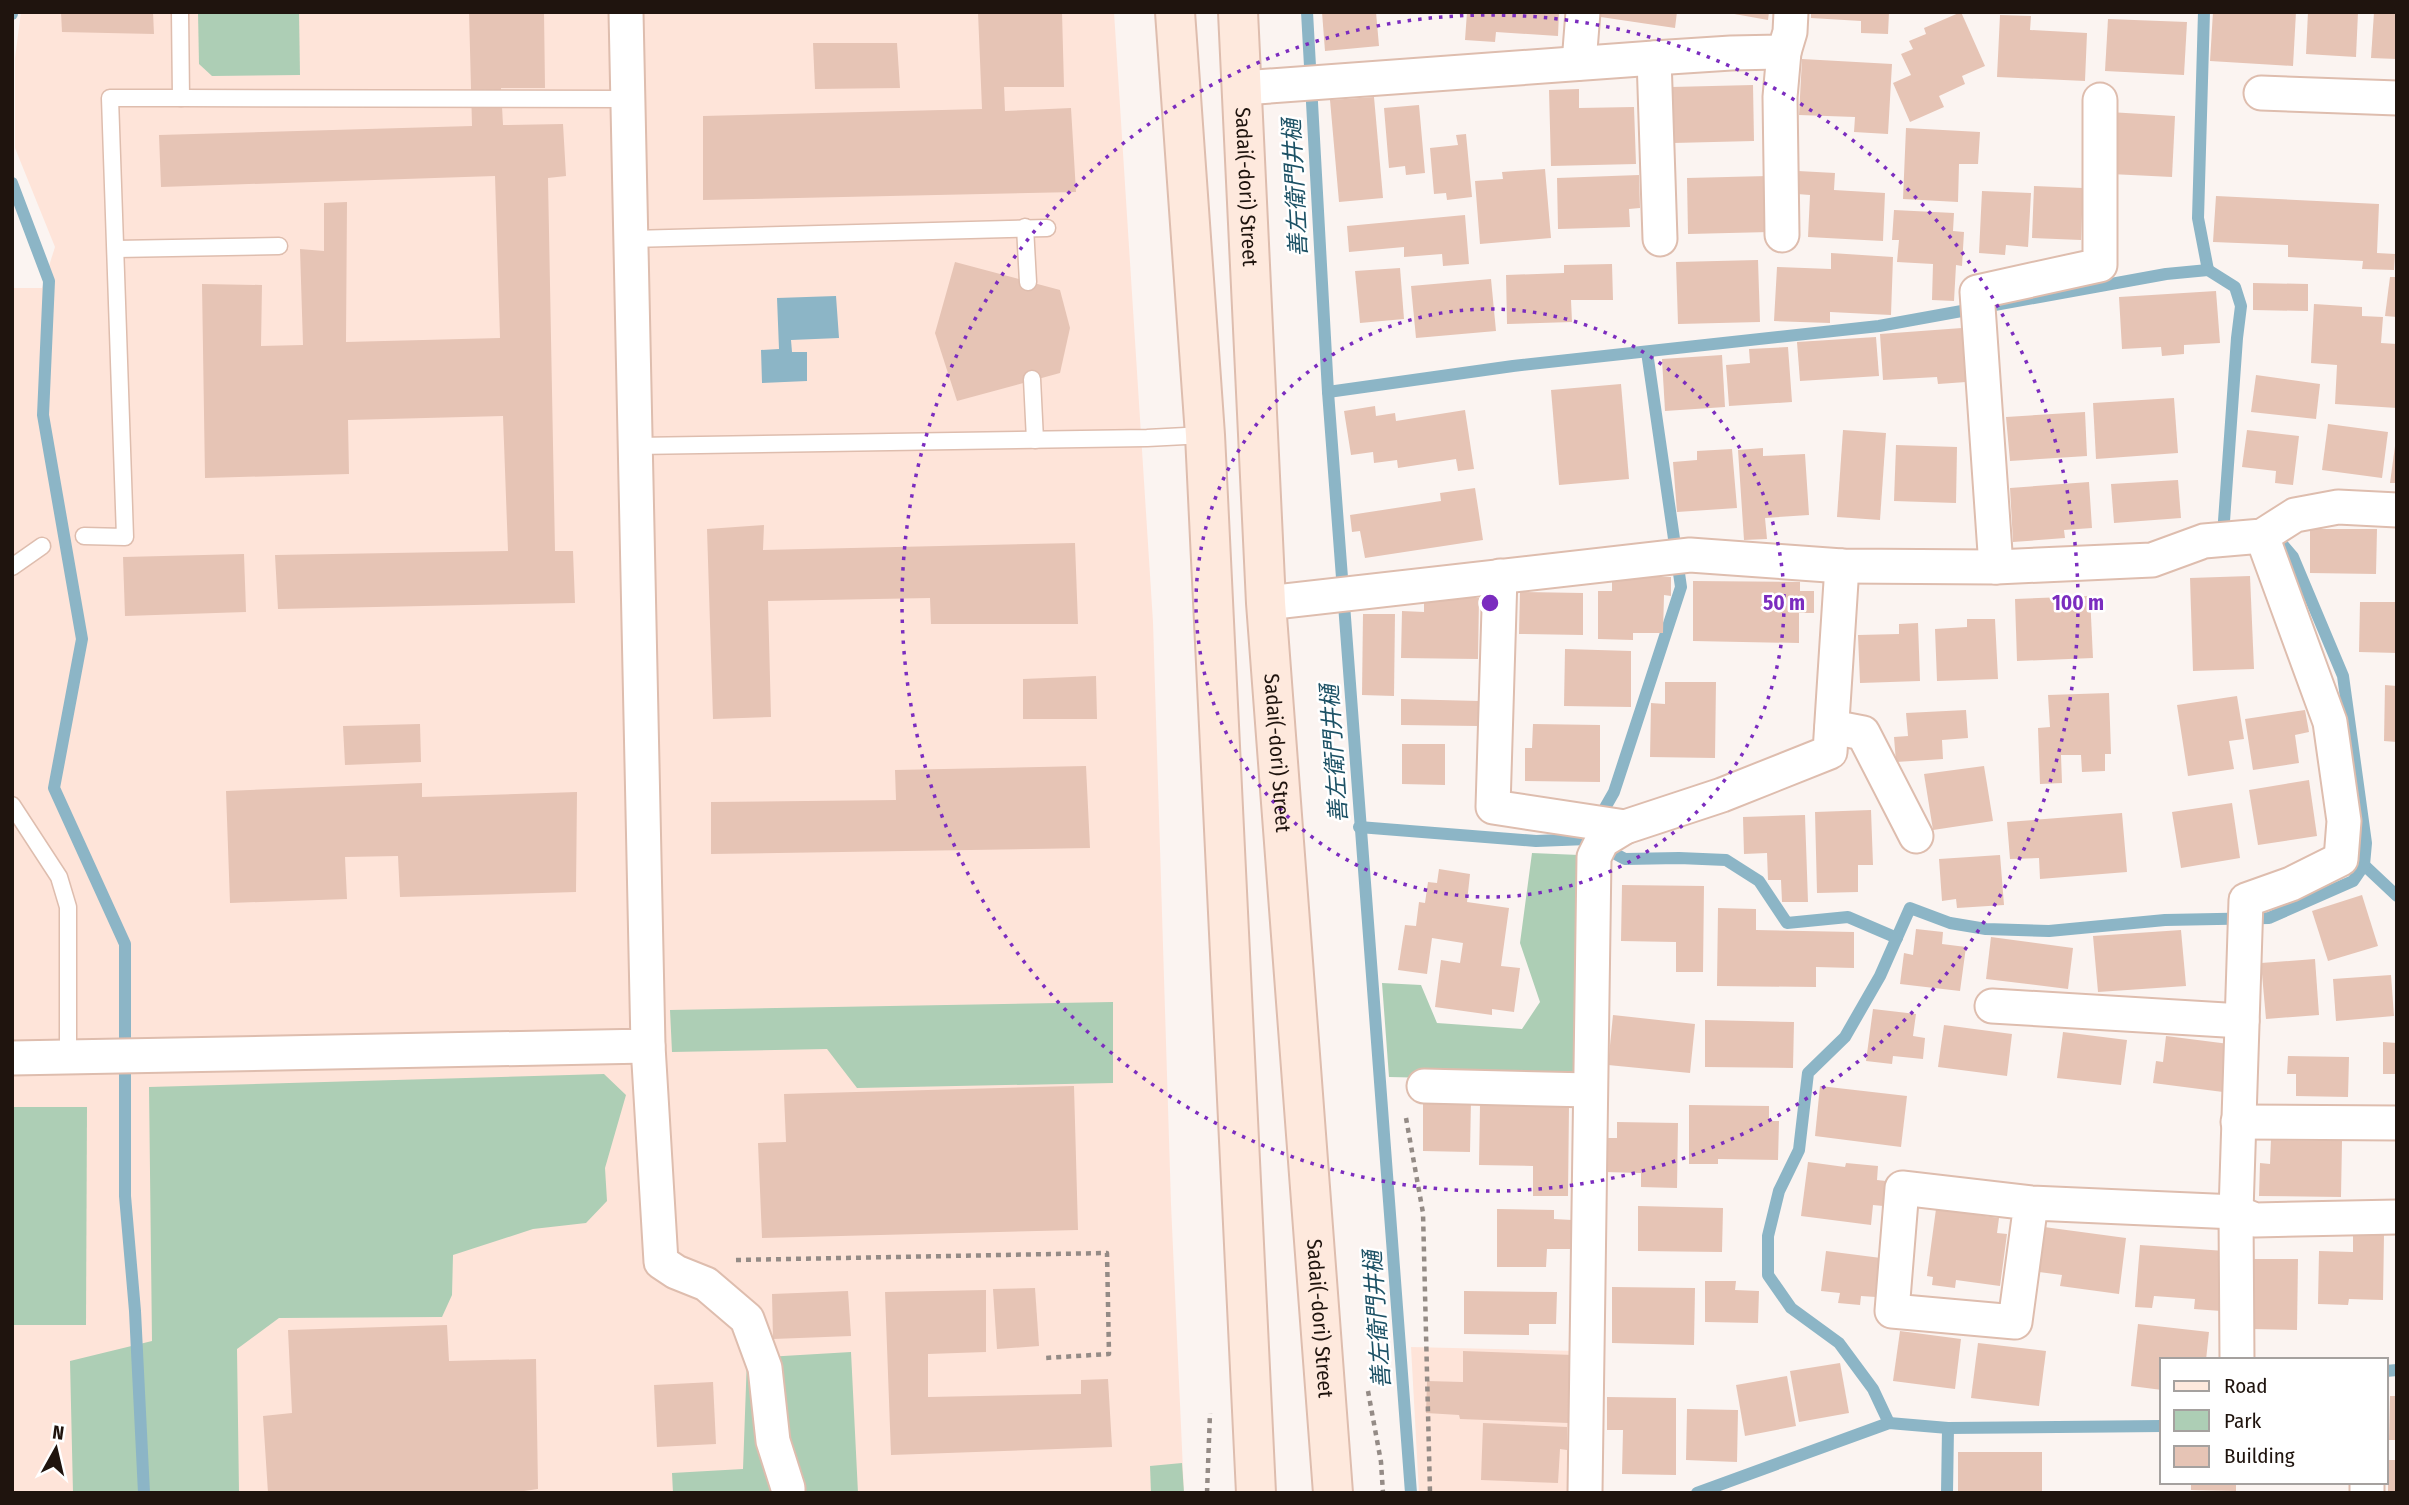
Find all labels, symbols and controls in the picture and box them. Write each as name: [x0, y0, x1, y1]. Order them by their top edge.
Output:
street label: Sadai(-dori) Street: [1230, 107, 1263, 267]
water label: 善左衛門井樋: [1277, 115, 1313, 258]
text: 50 m: [1763, 590, 1805, 616]
text: 100 m: [2052, 590, 2104, 616]
centre of rings: [1478, 591, 1502, 615]
street label: Sadai(-dori) Street: [1258, 673, 1296, 833]
water label: 善左衛門井樋: [1315, 681, 1353, 824]
street label: Sadai(-dori) Street: [1301, 1238, 1339, 1399]
water label: 善左衛門井樋: [1358, 1247, 1396, 1390]
legend: [2160, 1358, 2388, 1484]
text: Road: [2224, 1373, 2268, 1399]
text: Park: [2224, 1408, 2262, 1434]
north arrow: [21, 1414, 91, 1484]
text: N: [51, 1420, 66, 1445]
text: Building: [2224, 1443, 2295, 1469]

